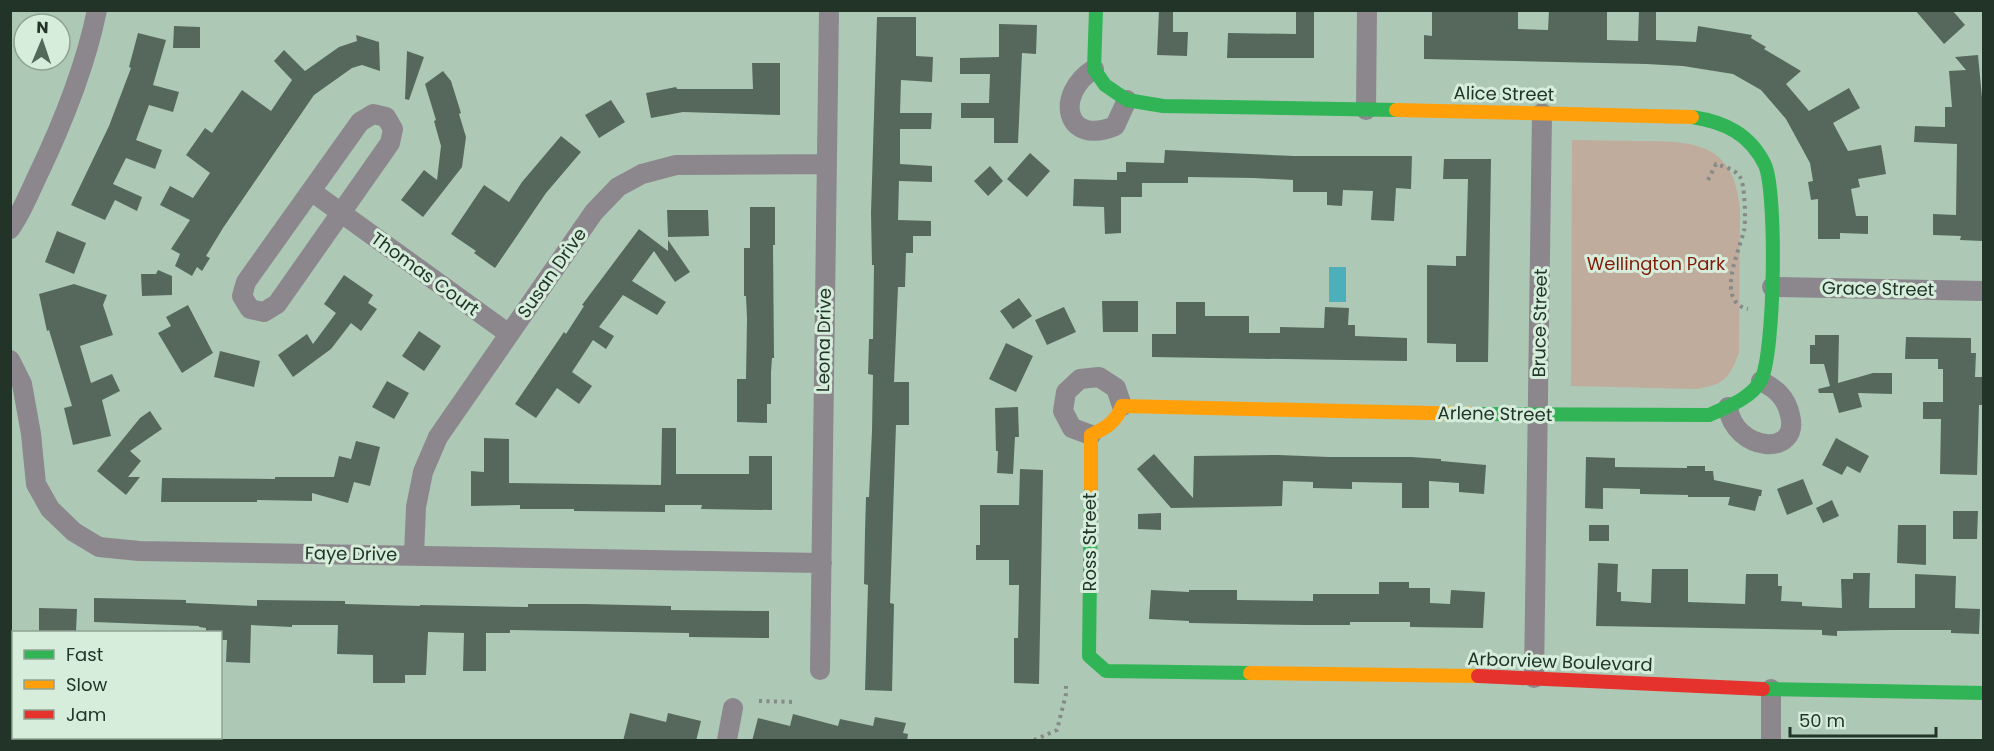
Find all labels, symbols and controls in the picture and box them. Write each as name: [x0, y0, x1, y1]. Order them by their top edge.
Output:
north arrow: [12, 12, 72, 72]
text: N: [36, 16, 49, 39]
street label: Alice Street: [1454, 80, 1555, 107]
street label: Susan Drive: [511, 222, 592, 323]
street label: Thomas Court: [366, 226, 484, 321]
park label: Wellington Park: [1587, 251, 1726, 276]
street label: Bruce Street: [1526, 268, 1553, 378]
street label: Grace Street: [1822, 275, 1934, 302]
street label: Leona Drive: [810, 288, 837, 392]
street label: Arlene Street: [1437, 400, 1553, 427]
street label: Ross Street: [1077, 493, 1102, 591]
street label: Faye Drive: [305, 540, 397, 567]
legend: [12, 631, 222, 739]
text: Fast: [66, 642, 103, 667]
street label: Arborview Boulevard: [1467, 646, 1653, 677]
text: Slow: [66, 672, 108, 697]
scale bar: [1790, 700, 1936, 738]
text: Jam: [66, 702, 106, 727]
text: 50 m: [1799, 708, 1845, 733]

